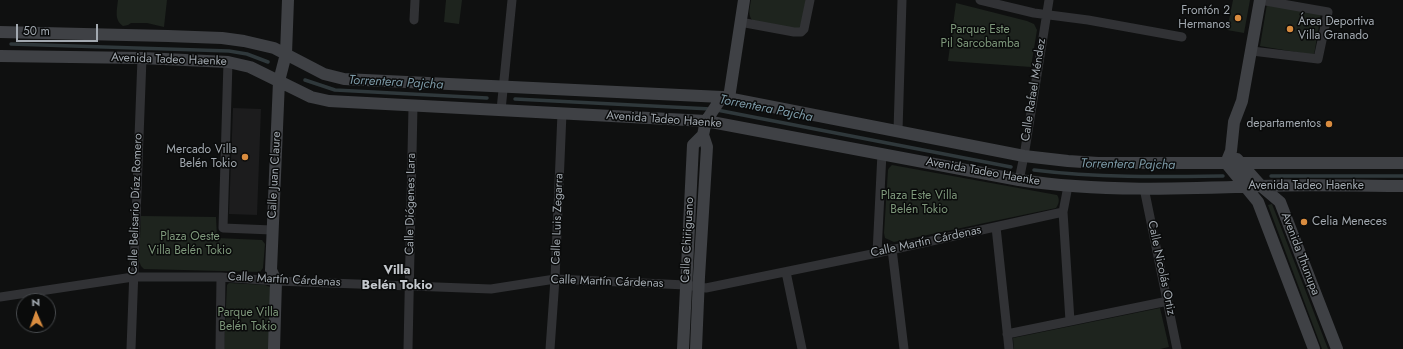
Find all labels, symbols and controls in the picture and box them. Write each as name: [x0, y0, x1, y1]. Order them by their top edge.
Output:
place label: Frontón 2 Hermanos: [1178, 4, 1230, 32]
marker: Frontón 2 Hermanos: [1233, 13, 1243, 23]
place label: Área Deportiva Villa Granado: [1298, 15, 1374, 43]
scale bar: [18, 16, 100, 42]
text: 50 m: [23, 22, 50, 40]
park label: Parque Este Pil Sarcobamba: [940, 23, 1020, 51]
marker: Área Deportiva Villa Granado: [1285, 24, 1295, 34]
street label: Calle Rafael Méndez: [1019, 37, 1049, 143]
street label: Avenida Tadeo Haenke: [111, 51, 227, 69]
water label: Torrentera Pajcha: [348, 73, 444, 93]
water label: Torrentera Pajcha: [718, 92, 814, 126]
street label: Avenida Tadeo Haenke: [606, 109, 722, 131]
place label: departamentos: [1246, 117, 1321, 131]
marker: departamentos: [1324, 119, 1334, 129]
street label: Calle Juan Claure: [266, 131, 284, 219]
street label: Calle Belisario Díaz Romero: [126, 133, 146, 275]
place label: Mercado Villa Belén Tokio: [166, 143, 237, 171]
marker: Mercado Villa Belén Tokio: [240, 152, 250, 162]
street label: Calle Diógenes Lara: [403, 153, 419, 255]
street label: Avenida Tadeo Haenke: [925, 155, 1041, 189]
water label: Torrentera Pajcha: [1081, 156, 1175, 174]
street label: Calle Luis Zegarra: [549, 173, 567, 265]
street label: Avenida Tadeo Haenke: [1248, 179, 1364, 193]
park label: Plaza Este Villa Belén Tokio: [881, 189, 957, 217]
street label: Calle Chiriguano: [679, 197, 697, 283]
street label: Avenida Thunupa: [1278, 211, 1322, 297]
place label: Celia Meneces: [1312, 215, 1387, 229]
marker: Celia Meneces: [1299, 217, 1309, 227]
street label: Calle Nicolás Ortiz: [1144, 219, 1178, 317]
street label: Calle Martín Cárdenas: [869, 223, 983, 261]
park label: Plaza Oeste Villa Belén Tokio: [148, 230, 232, 258]
district label: Villa Belén Tokio: [362, 263, 432, 294]
street label: Calle Martín Cárdenas: [227, 270, 341, 290]
street label: Calle Martín Cárdenas: [550, 273, 664, 291]
north arrow: [16, 293, 56, 333]
text: N: [31, 294, 40, 310]
park label: Parque Villa Belén Tokio: [217, 306, 279, 334]

